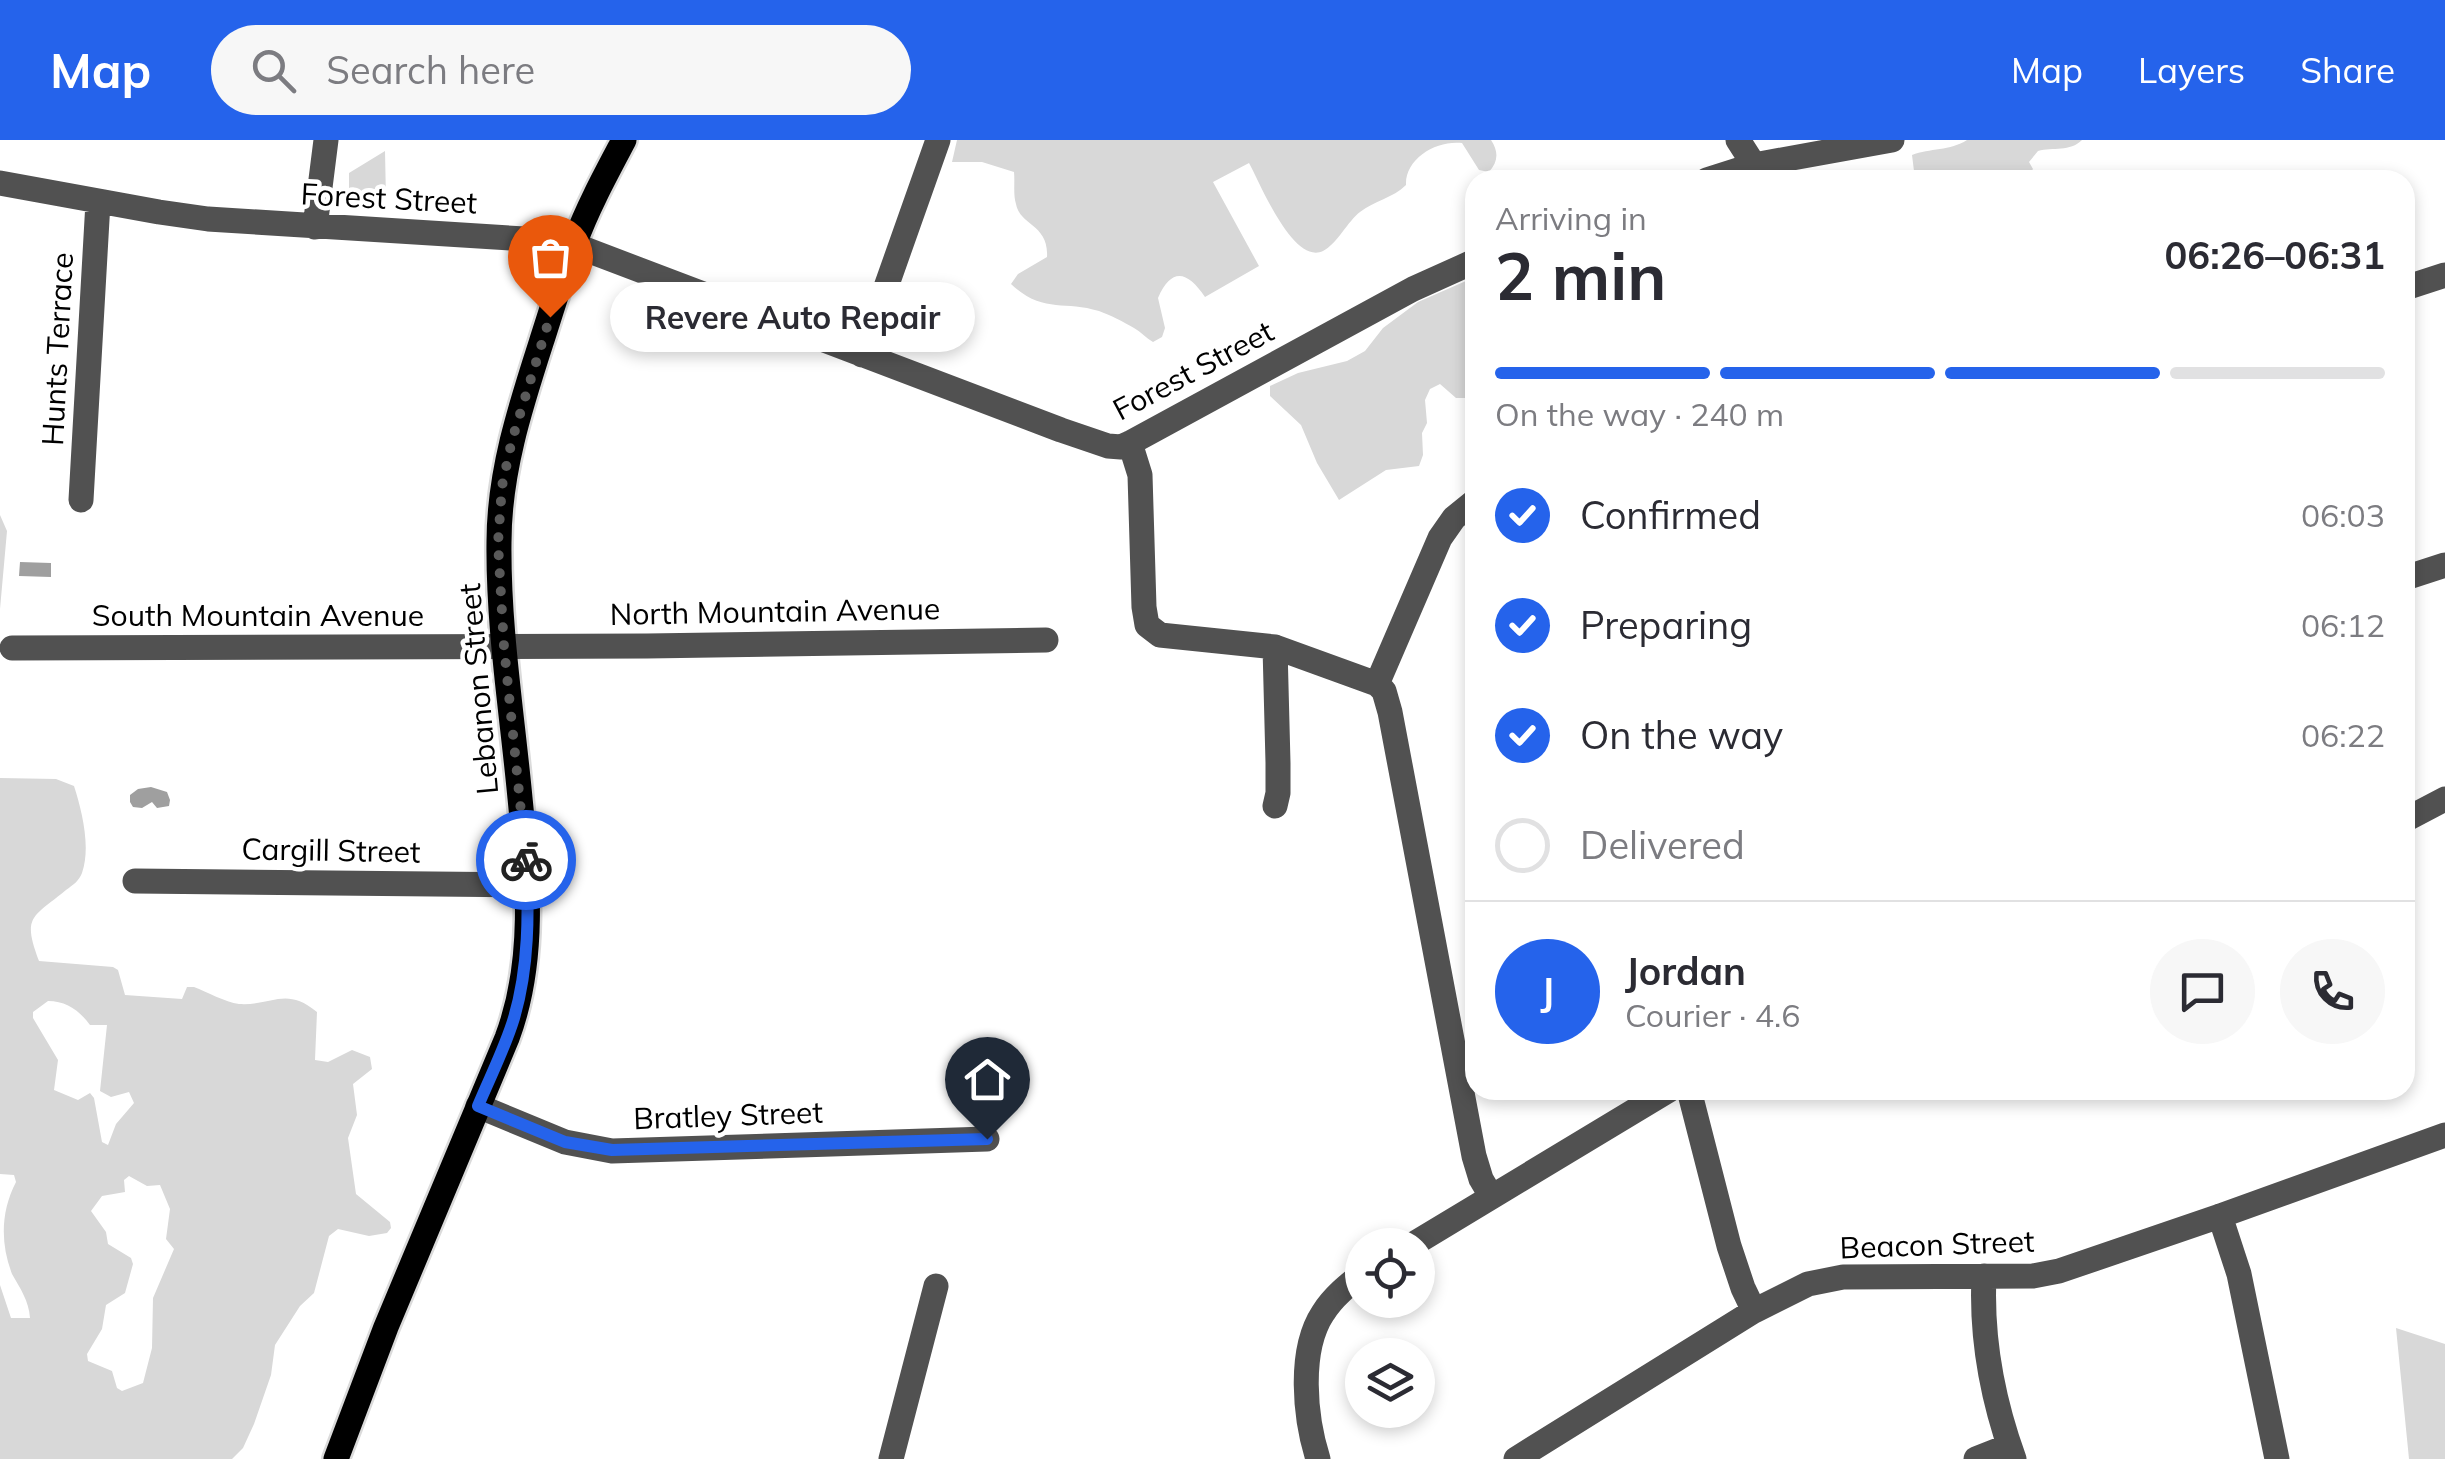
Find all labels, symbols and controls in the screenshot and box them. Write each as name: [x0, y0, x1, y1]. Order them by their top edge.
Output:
search box: [211, 25, 911, 115]
text: Map: [50, 40, 151, 100]
icon: search: [246, 43, 301, 98]
text: Search here: [326, 46, 535, 94]
text: Map: [2011, 48, 2083, 92]
text: Layers: [2138, 48, 2245, 92]
text: Share: [2300, 48, 2395, 92]
street label: Forest Street: [300, 174, 478, 222]
text: Arriving in: [1495, 198, 1647, 238]
pin: [508, 215, 593, 318]
icon: bag: [523, 230, 578, 285]
text: 06:26–06:31: [2165, 231, 2385, 279]
text: 2 min: [1495, 235, 1666, 316]
street label: Hunts Terrace: [33, 251, 81, 447]
callout: Revere Auto Repair: [610, 282, 975, 352]
text: Revere Auto Repair: [645, 297, 940, 337]
street label: Forest Street: [1106, 312, 1280, 428]
text: On the way · 240 m: [1495, 394, 1784, 434]
icon: check: [1495, 488, 1550, 543]
text: Confirmed: [1580, 491, 1761, 539]
text: 06:03: [2301, 495, 2385, 535]
street label: Lebanon Street: [450, 582, 506, 796]
street label: North Mountain Avenue: [609, 589, 941, 633]
street label: South Mountain Avenue: [92, 596, 424, 634]
icon: check: [1495, 598, 1550, 653]
text: Preparing: [1580, 601, 1752, 649]
text: 06:12: [2301, 605, 2385, 645]
icon: check: [1495, 708, 1550, 763]
text: On the way: [1580, 711, 1783, 759]
text: 06:22: [2301, 715, 2385, 755]
courier: [476, 810, 576, 910]
text: Delivered: [1580, 821, 1745, 869]
street label: Cargill Street: [241, 829, 421, 871]
icon: bike: [499, 833, 554, 888]
button: chat: [2150, 939, 2255, 1044]
button: phone: [2280, 939, 2385, 1044]
text: Jordan: [1625, 947, 1746, 995]
text: J: [1541, 967, 1554, 1015]
text: Courier · 4.6: [1625, 995, 1801, 1035]
pin: [945, 1037, 1030, 1140]
icon: home: [960, 1052, 1015, 1107]
street label: Bratley Street: [633, 1093, 823, 1137]
street label: Beacon Street: [1839, 1222, 2035, 1266]
map controls: [1345, 1228, 1435, 1428]
button: locate: [1345, 1228, 1435, 1318]
button: layers: [1345, 1338, 1435, 1428]

